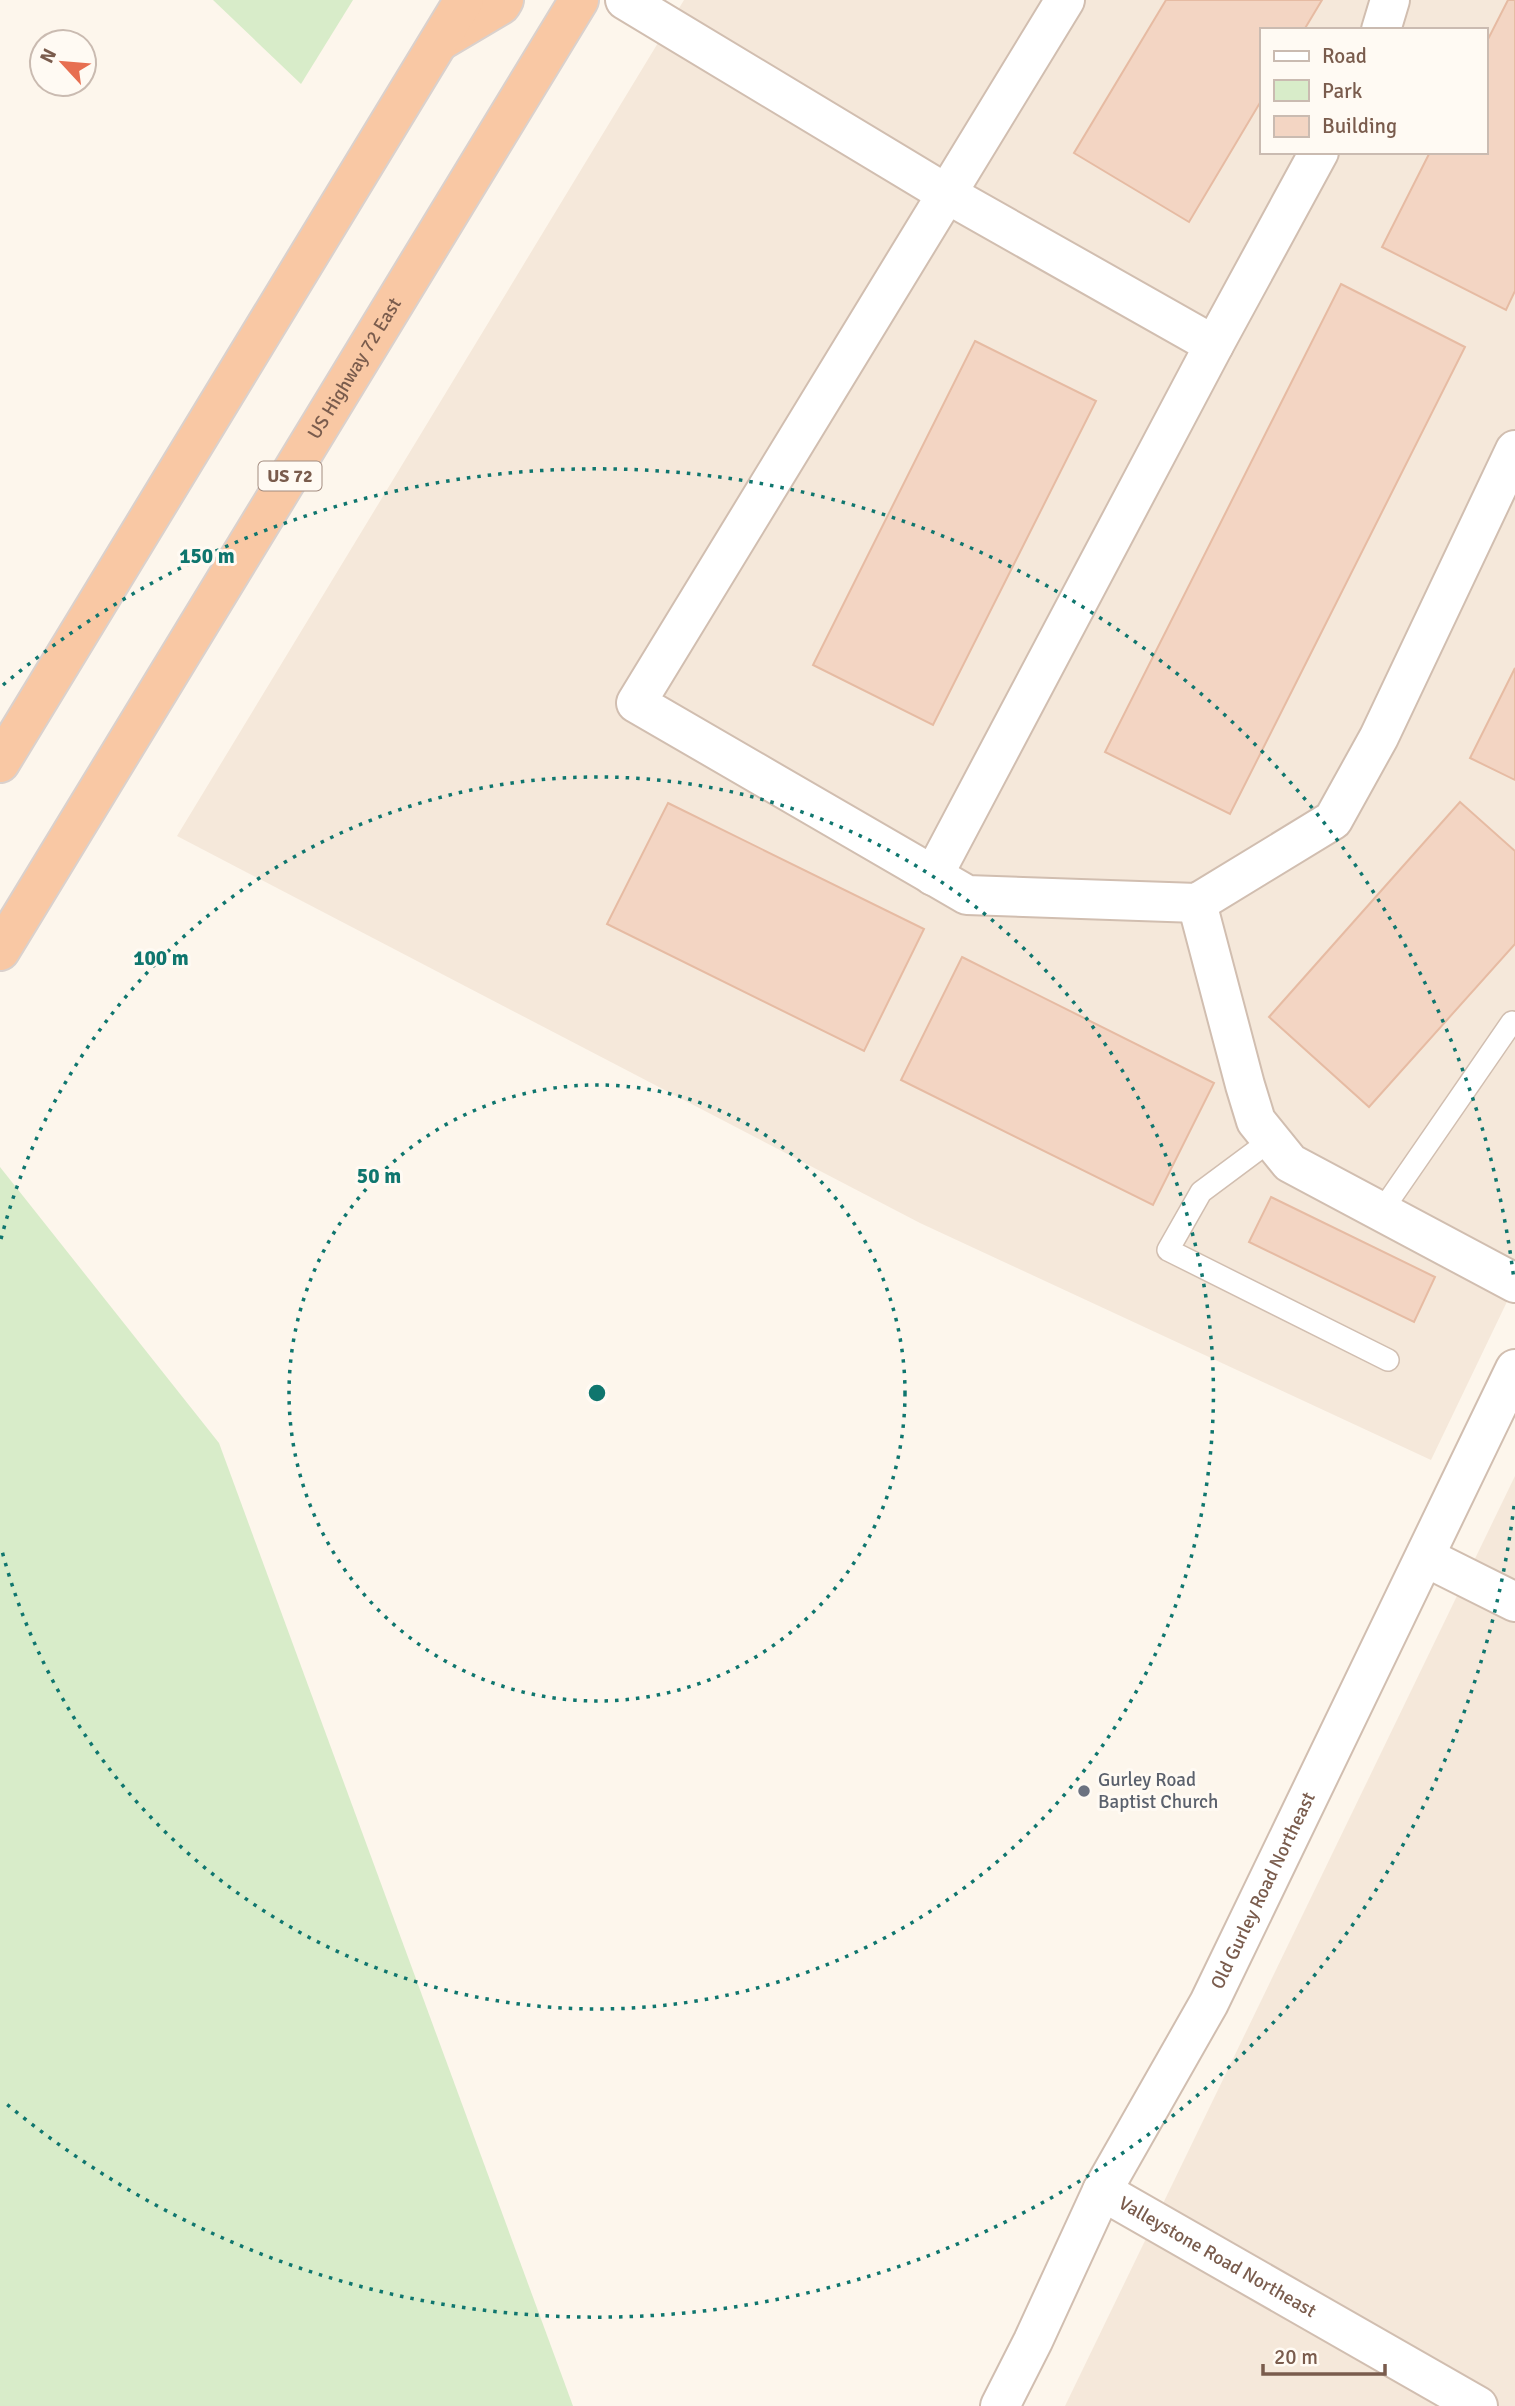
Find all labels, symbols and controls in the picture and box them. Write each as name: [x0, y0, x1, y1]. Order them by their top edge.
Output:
north arrow: [28, 28, 98, 98]
legend: [1260, 28, 1487, 154]
text: Road: [1322, 43, 1367, 69]
text: N: [35, 45, 62, 67]
text: Park: [1322, 78, 1363, 104]
text: Building: [1322, 113, 1397, 139]
street label: US Highway 72 East: [302, 293, 407, 444]
road number: US 72: [258, 462, 322, 490]
text: 150 m: [179, 543, 235, 569]
text: 100 m: [133, 945, 189, 971]
text: 50 m: [357, 1163, 401, 1189]
centre of rings: [585, 1381, 609, 1405]
place label: Gurley Road Baptist Church: [1098, 1768, 1218, 1814]
marker: Gurley Road Baptist Church: [1076, 1783, 1092, 1799]
street label: Old Gurley Road Northeast: [1205, 1788, 1321, 1993]
street label: Valleystone Road Northeast: [1114, 2191, 1321, 2323]
scale bar: [1263, 2332, 1386, 2376]
text: 20 m: [1274, 2344, 1318, 2370]

